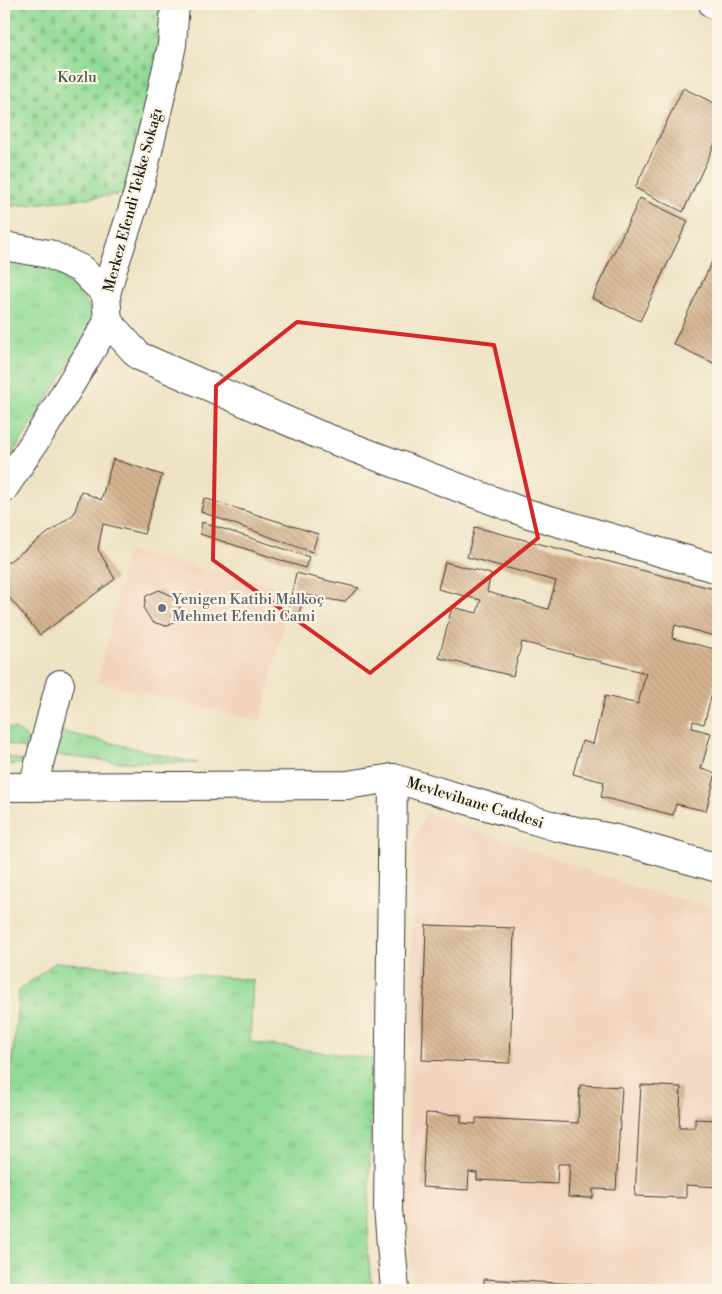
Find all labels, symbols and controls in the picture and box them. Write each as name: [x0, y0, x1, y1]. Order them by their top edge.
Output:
park label: Kozlu: [57, 68, 97, 87]
street label: Merkez Efendi Tekke Sokağı: [99, 106, 167, 294]
place label: Yenigen Katibi Malkoç Mehmet Efendi Cami: [171, 590, 324, 626]
marker: Yenigen Katibi Malkoç Mehmet Efendi Cami: [156, 602, 168, 614]
street label: Mevlevihane Caddesi: [404, 773, 546, 833]

